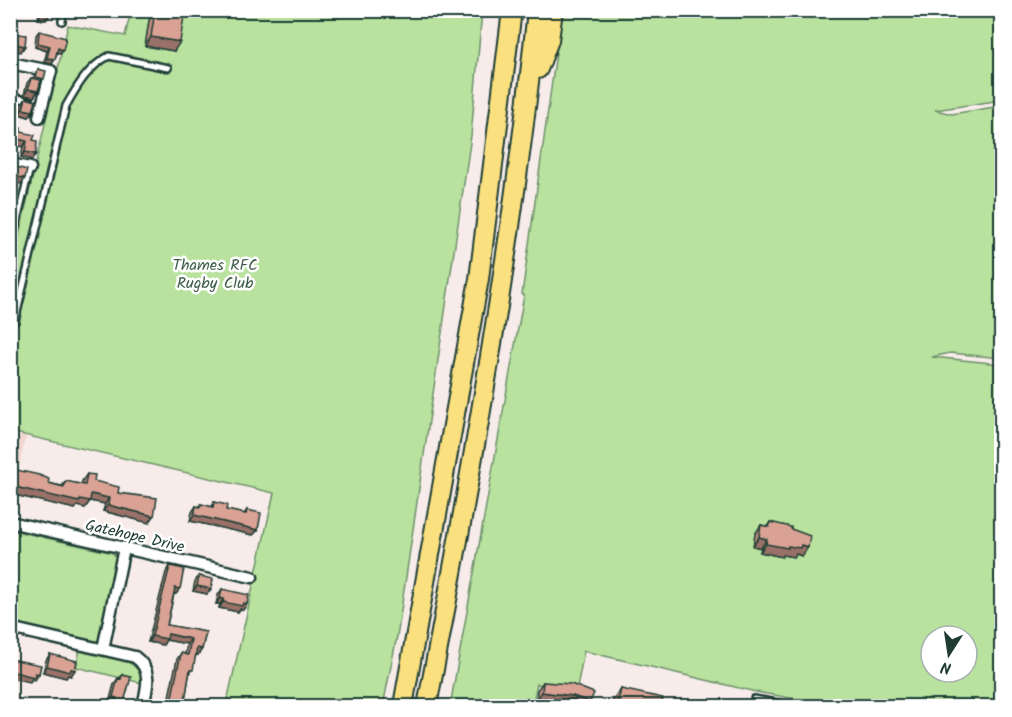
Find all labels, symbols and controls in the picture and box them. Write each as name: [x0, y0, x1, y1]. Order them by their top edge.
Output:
park label: Thames RFC Rugby Club: [172, 253, 258, 296]
street label: Gatehope Drive: [83, 513, 187, 560]
north arrow: [919, 624, 979, 684]
text: N: [939, 654, 954, 680]

